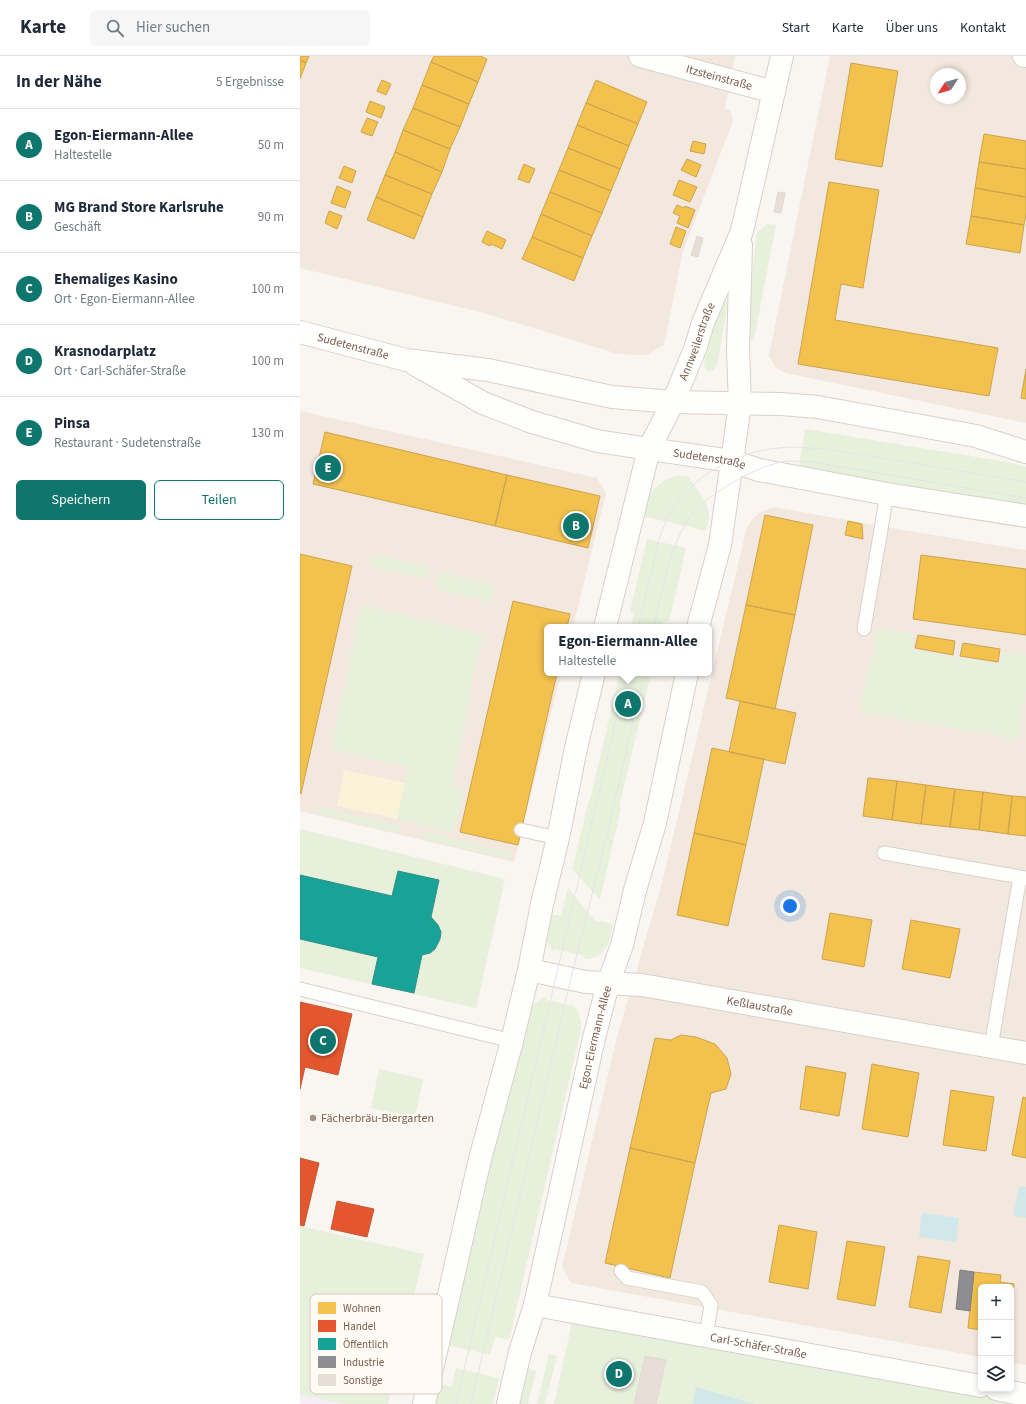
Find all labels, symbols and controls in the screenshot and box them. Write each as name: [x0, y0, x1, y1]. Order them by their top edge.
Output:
search box: [90, 10, 370, 46]
text: Karte: [20, 14, 66, 41]
icon: search: [104, 17, 126, 39]
text: Hier suchen: [136, 17, 210, 38]
text: Start: [782, 18, 810, 38]
text: Karte: [832, 18, 863, 38]
text: Über uns: [885, 18, 938, 38]
text: Kontakt: [960, 18, 1006, 38]
street label: Itzsteinstraße: [684, 60, 754, 94]
north arrow: [930, 68, 966, 104]
text: In der Nähe: [16, 70, 102, 94]
text: 5 Ergebnisse: [216, 73, 284, 91]
text: Egon-Eiermann-Allee: [54, 125, 194, 146]
text: A: [25, 136, 33, 154]
text: 50 m: [258, 136, 284, 154]
text: Haltestelle: [54, 146, 112, 164]
text: MG Brand Store Karlsruhe: [54, 197, 224, 218]
text: B: [25, 208, 33, 226]
text: 90 m: [258, 208, 284, 226]
text: Geschäft: [54, 218, 101, 236]
text: Ehemaliges Kasino: [54, 269, 178, 290]
text: C: [25, 280, 33, 298]
text: 100 m: [251, 280, 284, 298]
text: Ort · Egon-Eiermann-Allee: [54, 290, 195, 308]
street label: Annweilerstraße: [674, 300, 719, 383]
street label: Sudetenstraße: [315, 328, 391, 364]
text: Krasnodarplatz: [54, 341, 156, 362]
text: D: [25, 352, 33, 370]
text: 100 m: [251, 352, 284, 370]
text: Ort · Carl-Schäfer-Straße: [54, 362, 186, 380]
text: Pinsa: [54, 413, 90, 434]
text: E: [25, 424, 33, 442]
text: 130 m: [251, 424, 284, 442]
text: Restaurant · Sudetenstraße: [54, 434, 201, 452]
street label: Sudetenstraße: [672, 444, 748, 474]
pin: E: [315, 453, 341, 483]
button: Speichern: [16, 480, 146, 520]
button: Teilen: [154, 480, 284, 520]
pin: B: [563, 511, 589, 541]
popup: [544, 624, 712, 676]
text: Egon-Eiermann-Allee: [558, 631, 698, 652]
text: Haltestelle: [558, 652, 616, 670]
pin: A: [615, 689, 641, 719]
your location: [780, 896, 800, 916]
street label: Egon-Eiermann-Allee: [574, 984, 616, 1091]
street label: Keßlaustraße: [725, 992, 794, 1020]
pin: C: [310, 1026, 336, 1056]
place label: Fächerbräu-Biergarten: [321, 1110, 434, 1127]
marker: Fächerbräu-Biergarten: [308, 1113, 318, 1123]
map controls: [978, 1284, 1014, 1392]
button: +: [978, 1284, 1014, 1320]
legend: [310, 1294, 442, 1394]
text: Wohnen: [343, 1301, 381, 1316]
text: Handel: [343, 1319, 376, 1334]
button: −: [978, 1320, 1014, 1356]
street label: Carl-Schäfer-Straße: [709, 1328, 808, 1363]
text: Öffentlich: [343, 1337, 388, 1352]
text: Industrie: [343, 1355, 385, 1370]
button: layers: [978, 1356, 1014, 1392]
pin: D: [606, 1359, 632, 1389]
text: Sonstige: [343, 1373, 383, 1388]

